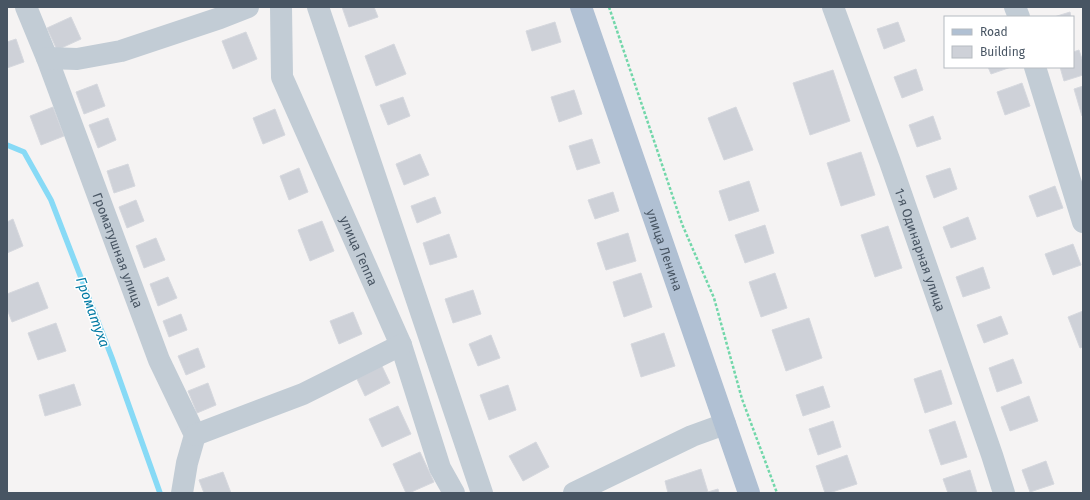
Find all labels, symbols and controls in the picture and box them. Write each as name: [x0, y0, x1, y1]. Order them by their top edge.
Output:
legend: [944, 16, 1074, 68]
text: Road: [980, 25, 1008, 39]
text: Building: [980, 45, 1026, 59]
street label: 1-я Одинарная улица: [892, 186, 948, 313]
street label: Громатушная улица: [90, 191, 146, 310]
street label: улица Ленина: [643, 207, 686, 293]
street label: улица Геппа: [337, 214, 381, 288]
water label: Громатуха: [72, 275, 113, 350]

